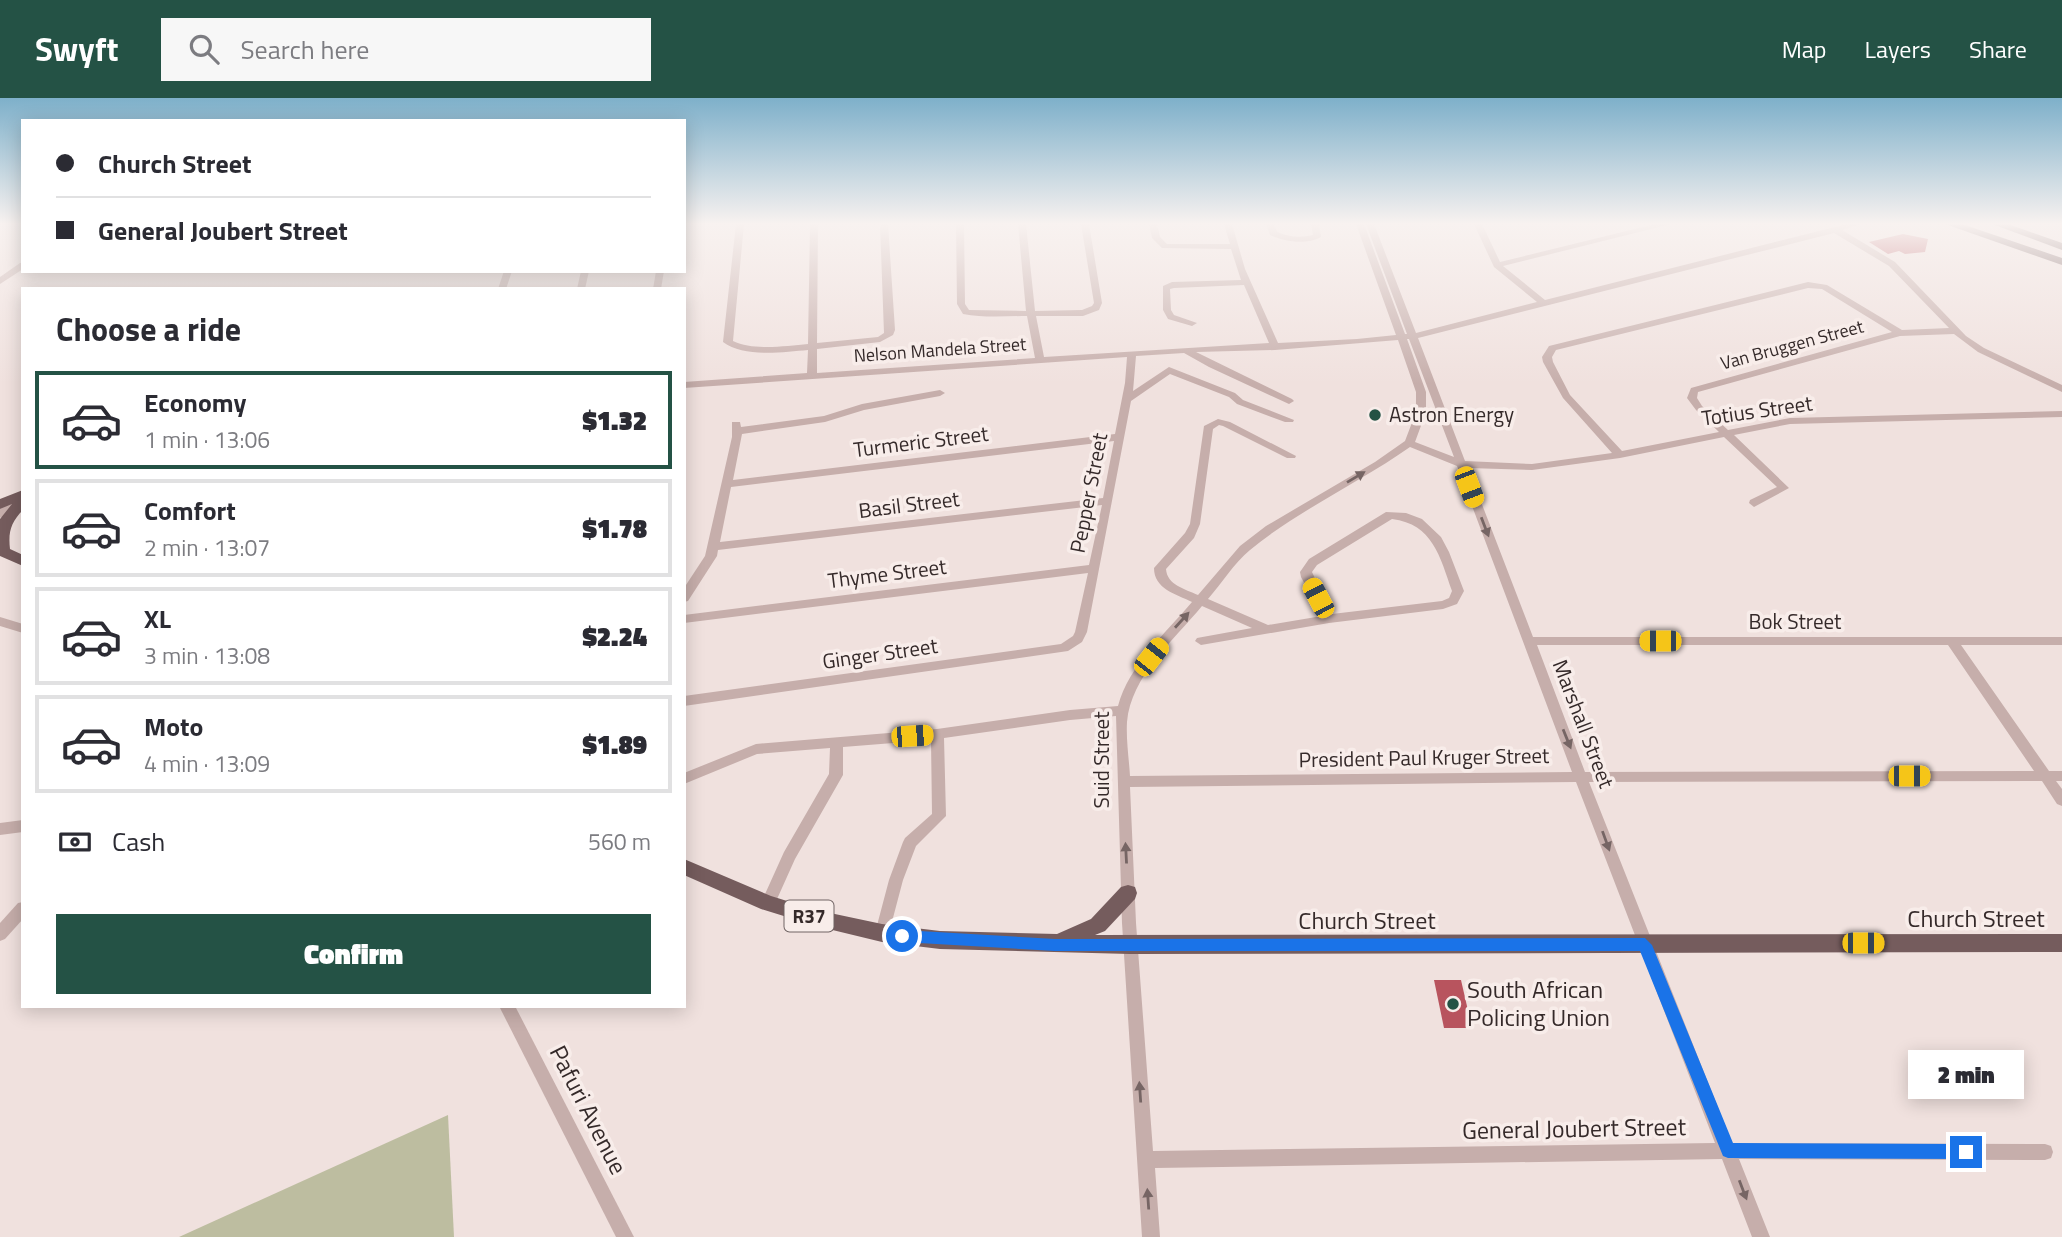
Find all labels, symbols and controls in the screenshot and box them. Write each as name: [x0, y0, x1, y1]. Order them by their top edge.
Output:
search box: [161, 18, 651, 81]
text: Swyft: [35, 24, 119, 74]
icon: search: [185, 30, 223, 68]
text: Search here: [241, 30, 369, 69]
text: Map: [1782, 31, 1827, 67]
text: Layers: [1865, 31, 1931, 67]
text: Share: [1969, 31, 2027, 67]
text: Church Street: [98, 144, 251, 183]
text: General Joubert Street: [98, 211, 348, 250]
text: Choose a ride: [56, 305, 241, 353]
street label: Van Bruggen Street: [1717, 312, 1867, 377]
street label: Nelson Mandela Street: [853, 330, 1028, 369]
text: Economy: [144, 383, 246, 422]
street label: Totius Street: [1699, 386, 1815, 434]
icon: car: [60, 389, 123, 452]
place label: Astron Energy: [1389, 398, 1514, 430]
text: $1.32: [582, 401, 647, 440]
marker: Astron Energy: [1367, 407, 1383, 423]
street label: Turmeric Street: [852, 417, 991, 465]
text: 1 min · 13:06: [144, 422, 270, 457]
street label: Pepper Street: [1061, 429, 1115, 556]
car: [1452, 464, 1487, 510]
one-way arrow: [1347, 471, 1366, 484]
street label: Basil Street: [857, 482, 962, 526]
text: Comfort: [144, 491, 236, 530]
icon: car: [60, 497, 123, 560]
text: $1.78: [582, 509, 647, 548]
one-way arrow: [1479, 516, 1490, 537]
text: 2 min · 13:07: [144, 530, 270, 565]
street label: Thyme Street: [826, 550, 949, 596]
car: [1299, 575, 1338, 621]
text: XL: [144, 599, 171, 638]
icon: car: [60, 605, 123, 668]
street label: Bok Street: [1749, 605, 1842, 637]
one-way arrow: [1174, 612, 1190, 629]
text: $2.24: [582, 617, 647, 656]
street label: Ginger Street: [820, 629, 940, 677]
car: [1640, 631, 1682, 652]
car: [1130, 634, 1173, 680]
text: 3 min · 13:08: [144, 638, 270, 673]
street label: Marshall Street: [1545, 655, 1623, 793]
text: Moto: [144, 707, 203, 746]
street label: Suid Street: [1085, 711, 1117, 809]
icon: car: [60, 713, 123, 776]
car: [891, 724, 934, 748]
text: $1.89: [582, 725, 647, 764]
one-way arrow: [1561, 729, 1572, 750]
street label: President Paul Kruger Street: [1298, 739, 1550, 775]
text: 4 min · 13:09: [144, 746, 270, 781]
car: [1889, 766, 1931, 787]
text: Cash: [112, 822, 165, 861]
icon: cash: [56, 823, 94, 861]
text: 560 m: [588, 824, 651, 859]
one-way arrow: [1600, 830, 1611, 851]
one-way arrow: [1120, 841, 1131, 863]
street label: Church Street: [1907, 900, 2045, 936]
road number: R37: [784, 901, 834, 932]
street label: Church Street: [1298, 902, 1436, 938]
button: Confirm: [56, 914, 651, 994]
route start: [886, 920, 918, 952]
car: [1843, 933, 1885, 954]
place label: South African Policing Union: [1467, 971, 1610, 1035]
marker: South African Policing Union: [1445, 996, 1461, 1012]
street label: Pafuri Avenue: [541, 1039, 637, 1180]
callout: 2 min: [1908, 1051, 2024, 1100]
text: 2 min: [1937, 1057, 1995, 1092]
one-way arrow: [1134, 1081, 1145, 1103]
street label: General Joubert Street: [1462, 1108, 1687, 1148]
route end: [1950, 1136, 1982, 1168]
one-way arrow: [1738, 1179, 1749, 1200]
one-way arrow: [1142, 1187, 1153, 1209]

